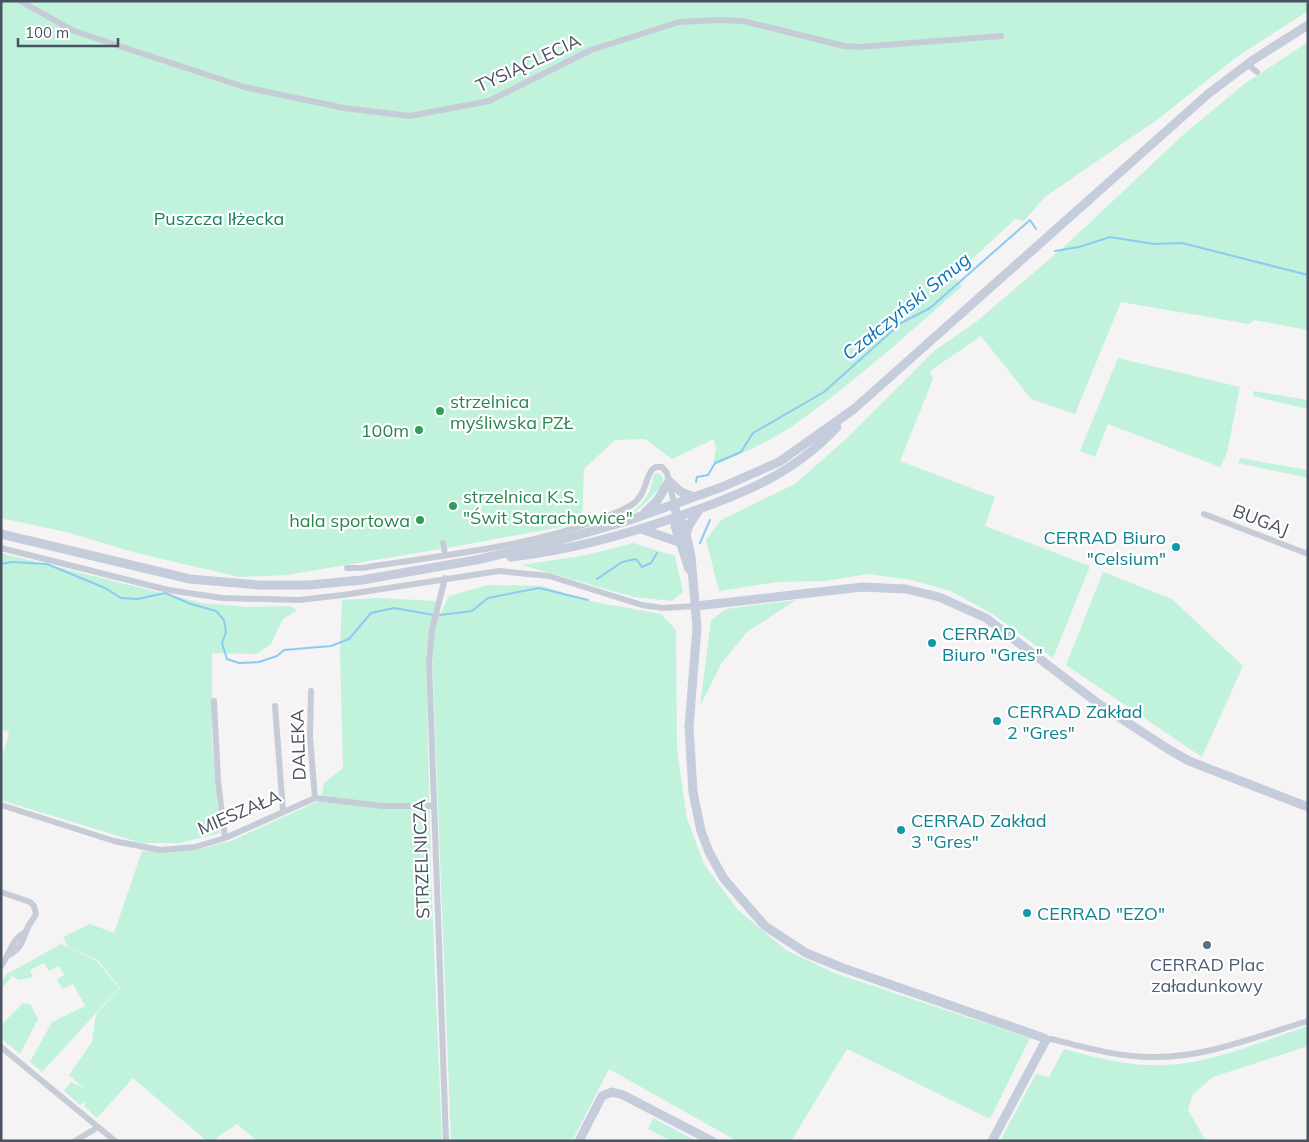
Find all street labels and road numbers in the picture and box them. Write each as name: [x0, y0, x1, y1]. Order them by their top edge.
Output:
street label: TYSIĄCLECIA: [472, 29, 584, 97]
street label: BUGAJ: [1230, 499, 1292, 541]
street label: DALEKA: [285, 709, 311, 781]
street label: MIESZAŁA: [194, 784, 284, 840]
street label: STRZELNICZA: [407, 799, 435, 919]

